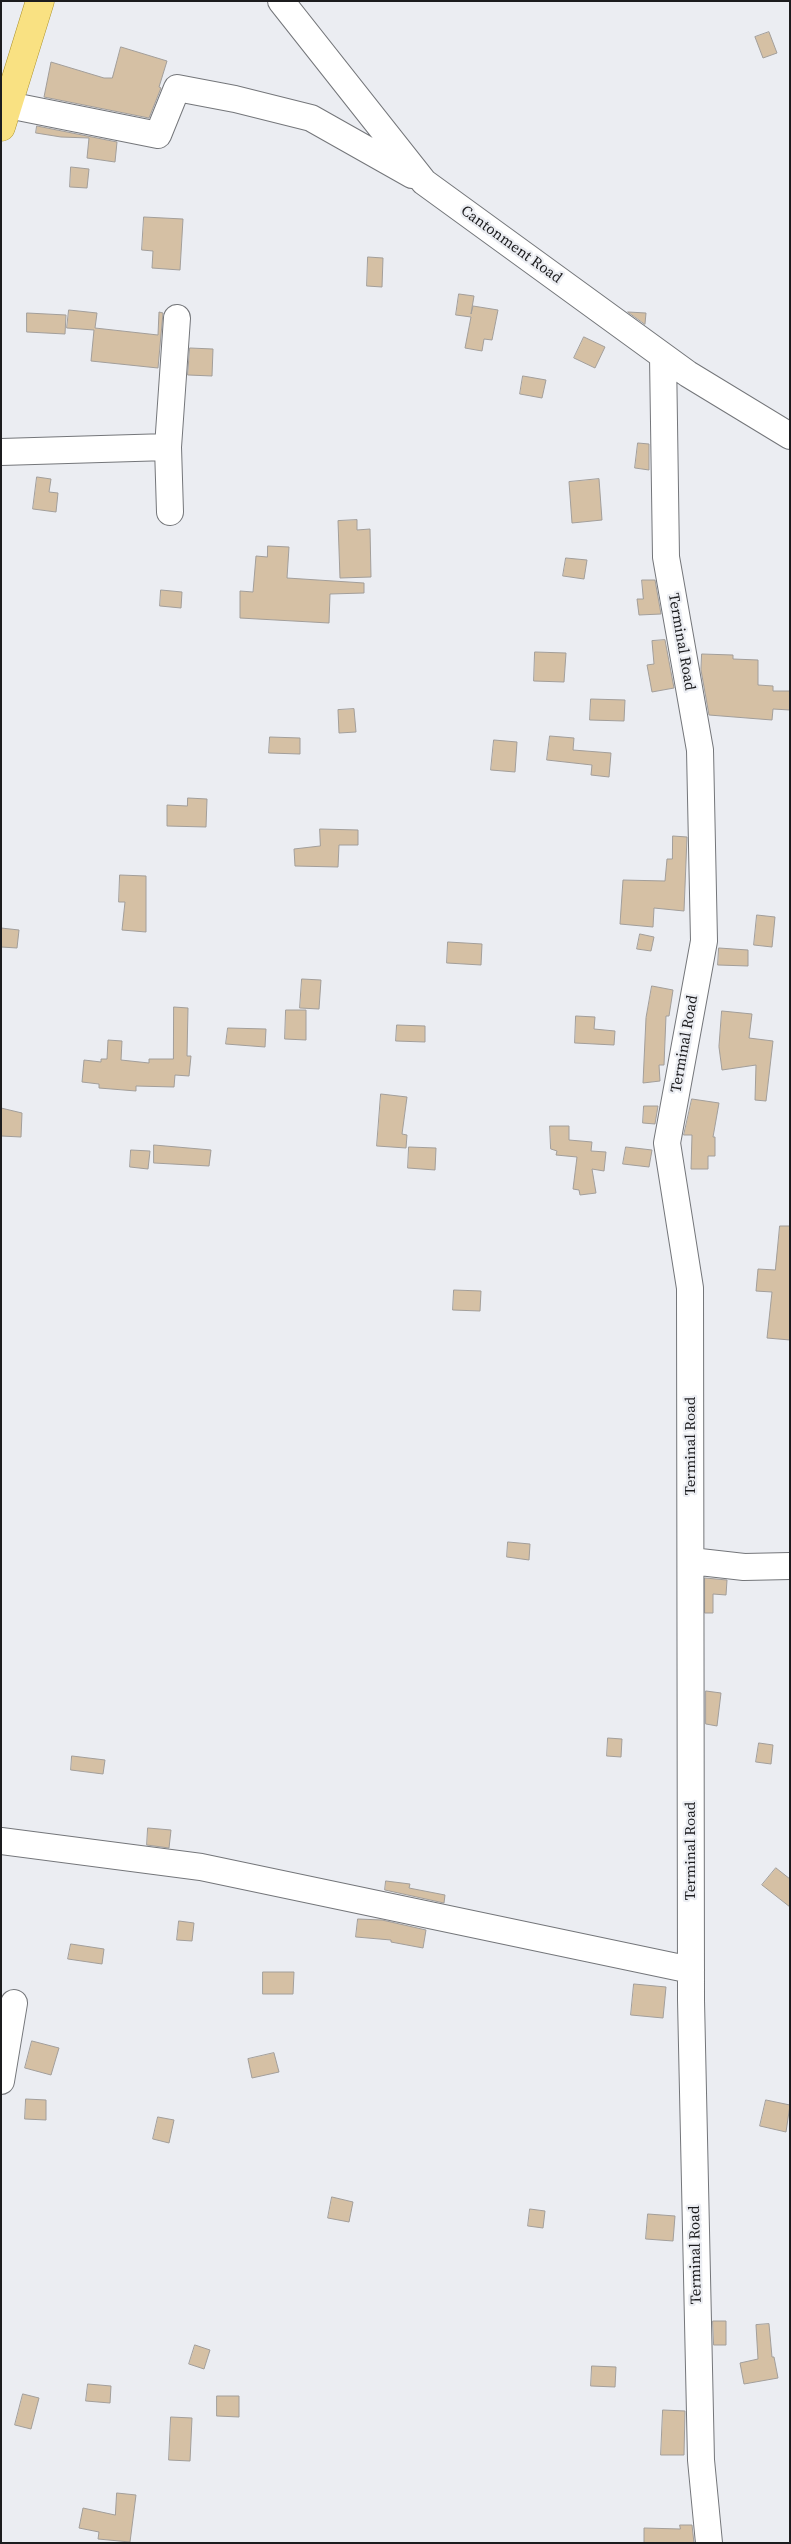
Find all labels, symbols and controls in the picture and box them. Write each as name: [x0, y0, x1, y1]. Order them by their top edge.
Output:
street label: Cantonment Road: [457, 202, 565, 288]
street label: Terminal Road: [664, 592, 698, 692]
street label: Terminal Road: [668, 994, 702, 1094]
street label: Terminal Road: [682, 1397, 700, 1495]
street label: Terminal Road: [682, 1802, 700, 1900]
street label: Terminal Road: [686, 2206, 706, 2304]

